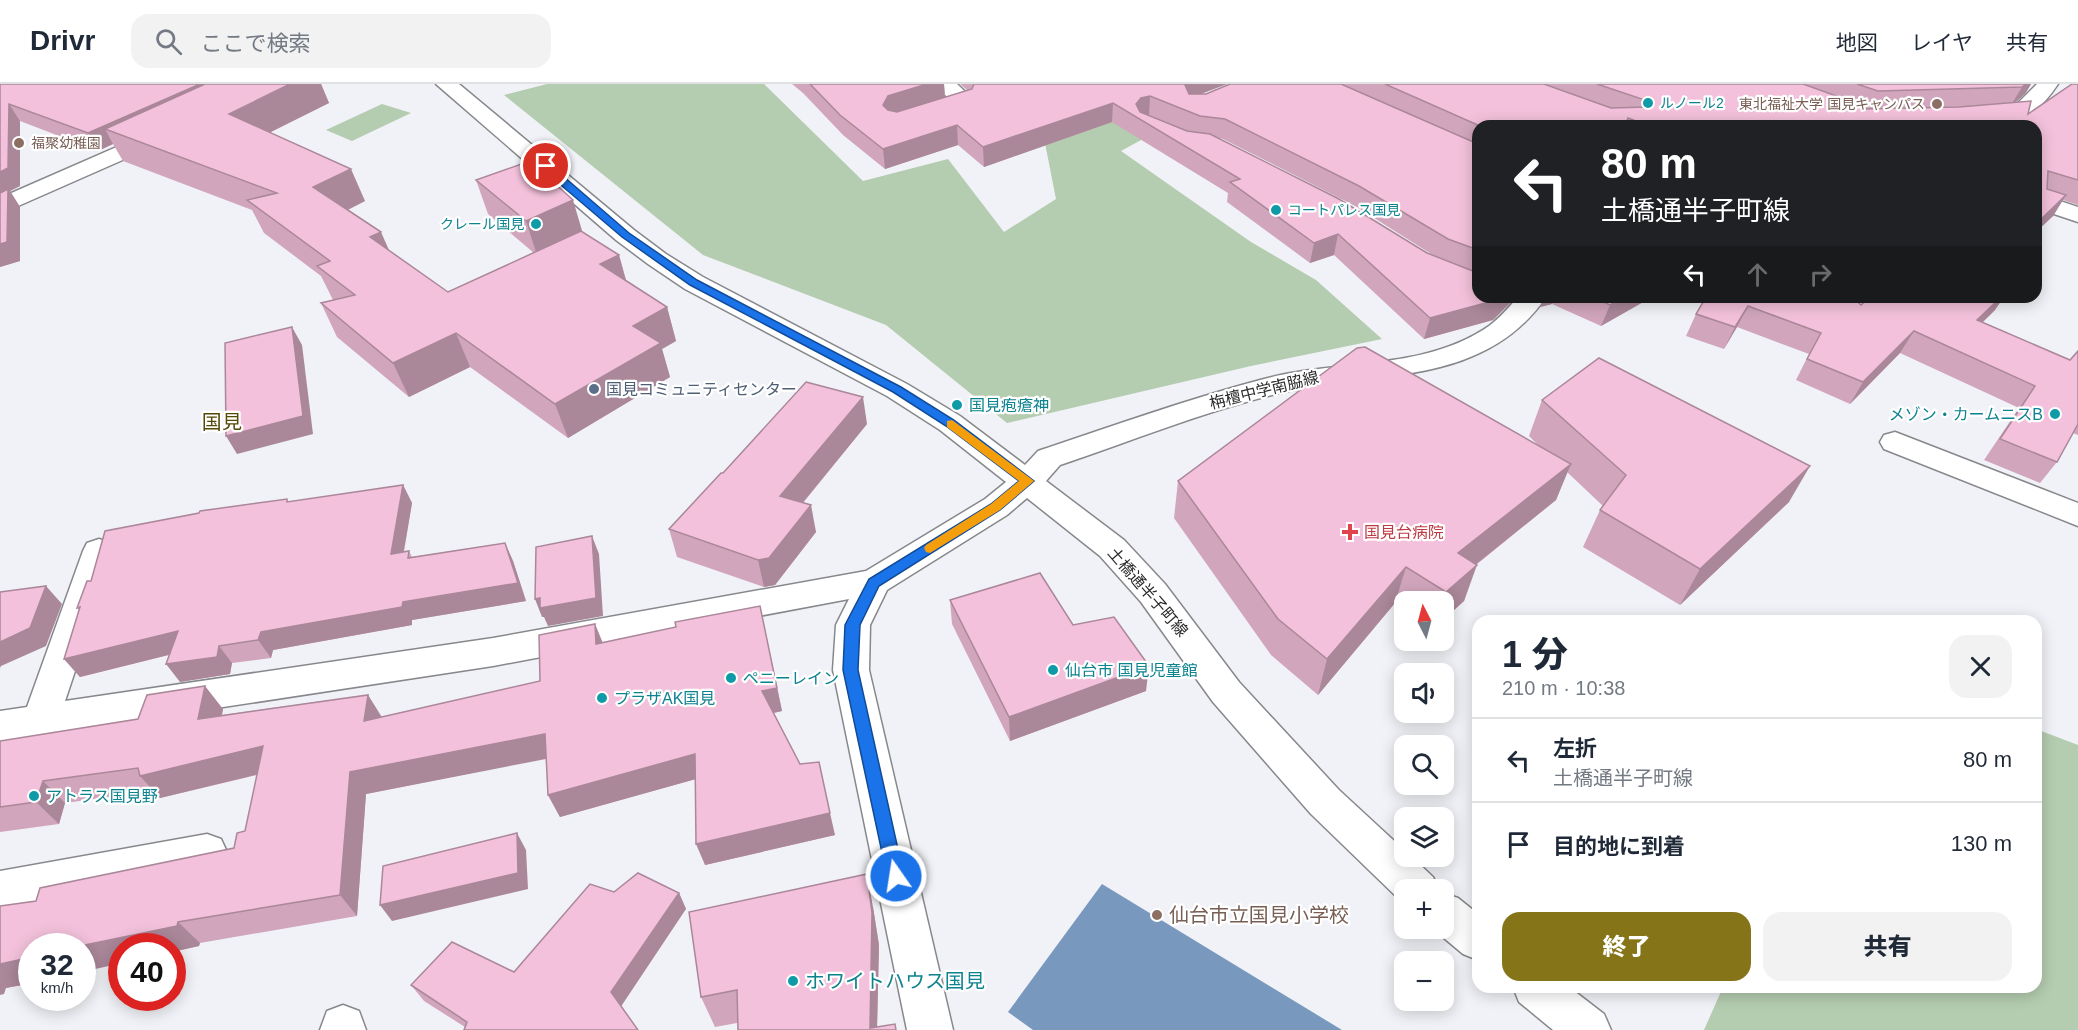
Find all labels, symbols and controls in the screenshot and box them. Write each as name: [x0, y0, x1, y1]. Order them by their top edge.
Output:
search box: [131, 14, 551, 68]
text: Drivr: [30, 25, 95, 56]
icon: search: [152, 25, 185, 58]
text: ここで検索: [200, 31, 310, 56]
text: 地図: [1836, 31, 1878, 54]
text: レイヤ: [1911, 31, 1973, 54]
text: 共有: [2006, 31, 2048, 54]
place label: ルノール2: [1660, 95, 1724, 111]
marker: ルノール2: [1641, 96, 1655, 110]
place label: 東北福祉大学 国見キャンパス: [1739, 96, 1925, 112]
marker: 東北福祉大学 国見キャンパス: [1930, 97, 1944, 111]
place label: 福聚幼稚園: [31, 135, 101, 151]
marker: 福聚幼稚園: [12, 136, 26, 150]
pin: [520, 140, 571, 191]
text: 80 m: [1601, 140, 1697, 187]
icon: left: [1502, 144, 1580, 222]
icon: arrive: [529, 149, 562, 182]
text: 土橋通半子町線: [1601, 196, 1790, 226]
place label: コートパレス国見: [1288, 202, 1400, 218]
marker: コートパレス国見: [1269, 203, 1283, 217]
place label: クレール国見: [440, 216, 524, 232]
marker: クレール国見: [529, 217, 543, 231]
icon: left: [1678, 258, 1711, 291]
icon: ahead: [1741, 258, 1774, 291]
icon: right: [1804, 258, 1837, 291]
street label: 栴檀中学南脇線: [1208, 368, 1320, 412]
place label: 国見コミュニティセンター: [606, 381, 797, 398]
marker: 国見コミュニティセンター: [587, 382, 601, 396]
place label: 国見疱瘡神: [969, 397, 1049, 414]
marker: 国見疱瘡神: [950, 398, 964, 412]
place label: メゾン・カームニスB: [1889, 406, 2043, 423]
marker: メゾン・カームニスB: [2048, 407, 2062, 421]
district label: 国見: [202, 411, 242, 433]
marker: 国見台病院: [1341, 523, 1359, 541]
place label: 国見台病院: [1364, 524, 1444, 541]
street label: 土橋通半子町線: [1105, 544, 1191, 640]
north arrow: [1394, 591, 1454, 651]
map controls: [1394, 591, 1454, 1011]
text: 1 分: [1502, 634, 1568, 675]
button: close: [1949, 635, 2012, 698]
place label: 仙台市 国見児童館: [1065, 662, 1197, 679]
marker: 仙台市 国見児童館: [1046, 663, 1060, 677]
button: sound: [1394, 663, 1454, 723]
place label: ペニーレイン: [743, 670, 839, 687]
marker: ペニーレイン: [724, 671, 738, 685]
text: 210 m · 10:38: [1502, 677, 1625, 699]
place label: プラザAK国見: [614, 690, 715, 707]
marker: プラザAK国見: [595, 691, 609, 705]
button: search: [1394, 735, 1454, 795]
text: 左折: [1553, 736, 1597, 761]
icon: left: [1502, 744, 1535, 777]
text: 80 m: [1963, 747, 2012, 772]
text: 土橋通半子町線: [1553, 767, 1693, 789]
place label: アトラス国見野: [46, 788, 158, 805]
marker: アトラス国見野: [27, 789, 41, 803]
button: layers: [1394, 807, 1454, 867]
icon: arrive: [1502, 828, 1535, 861]
text: 130 m: [1951, 831, 2012, 856]
text: 目的地に到着: [1553, 834, 1685, 859]
position arrow: [864, 844, 928, 908]
button: +: [1394, 879, 1454, 939]
place label: 仙台市立国見小学校: [1169, 904, 1349, 926]
marker: 仙台市立国見小学校: [1150, 908, 1164, 922]
button: 終了: [1502, 912, 1751, 981]
button: 共有: [1763, 912, 2012, 981]
speed limit sign: 40: [108, 933, 186, 1011]
text: 32: [40, 948, 74, 981]
button: −: [1394, 951, 1454, 1011]
place label: ホワイトハウス国見: [805, 970, 985, 992]
marker: ホワイトハウス国見: [786, 974, 800, 988]
text: km/h: [41, 979, 73, 996]

